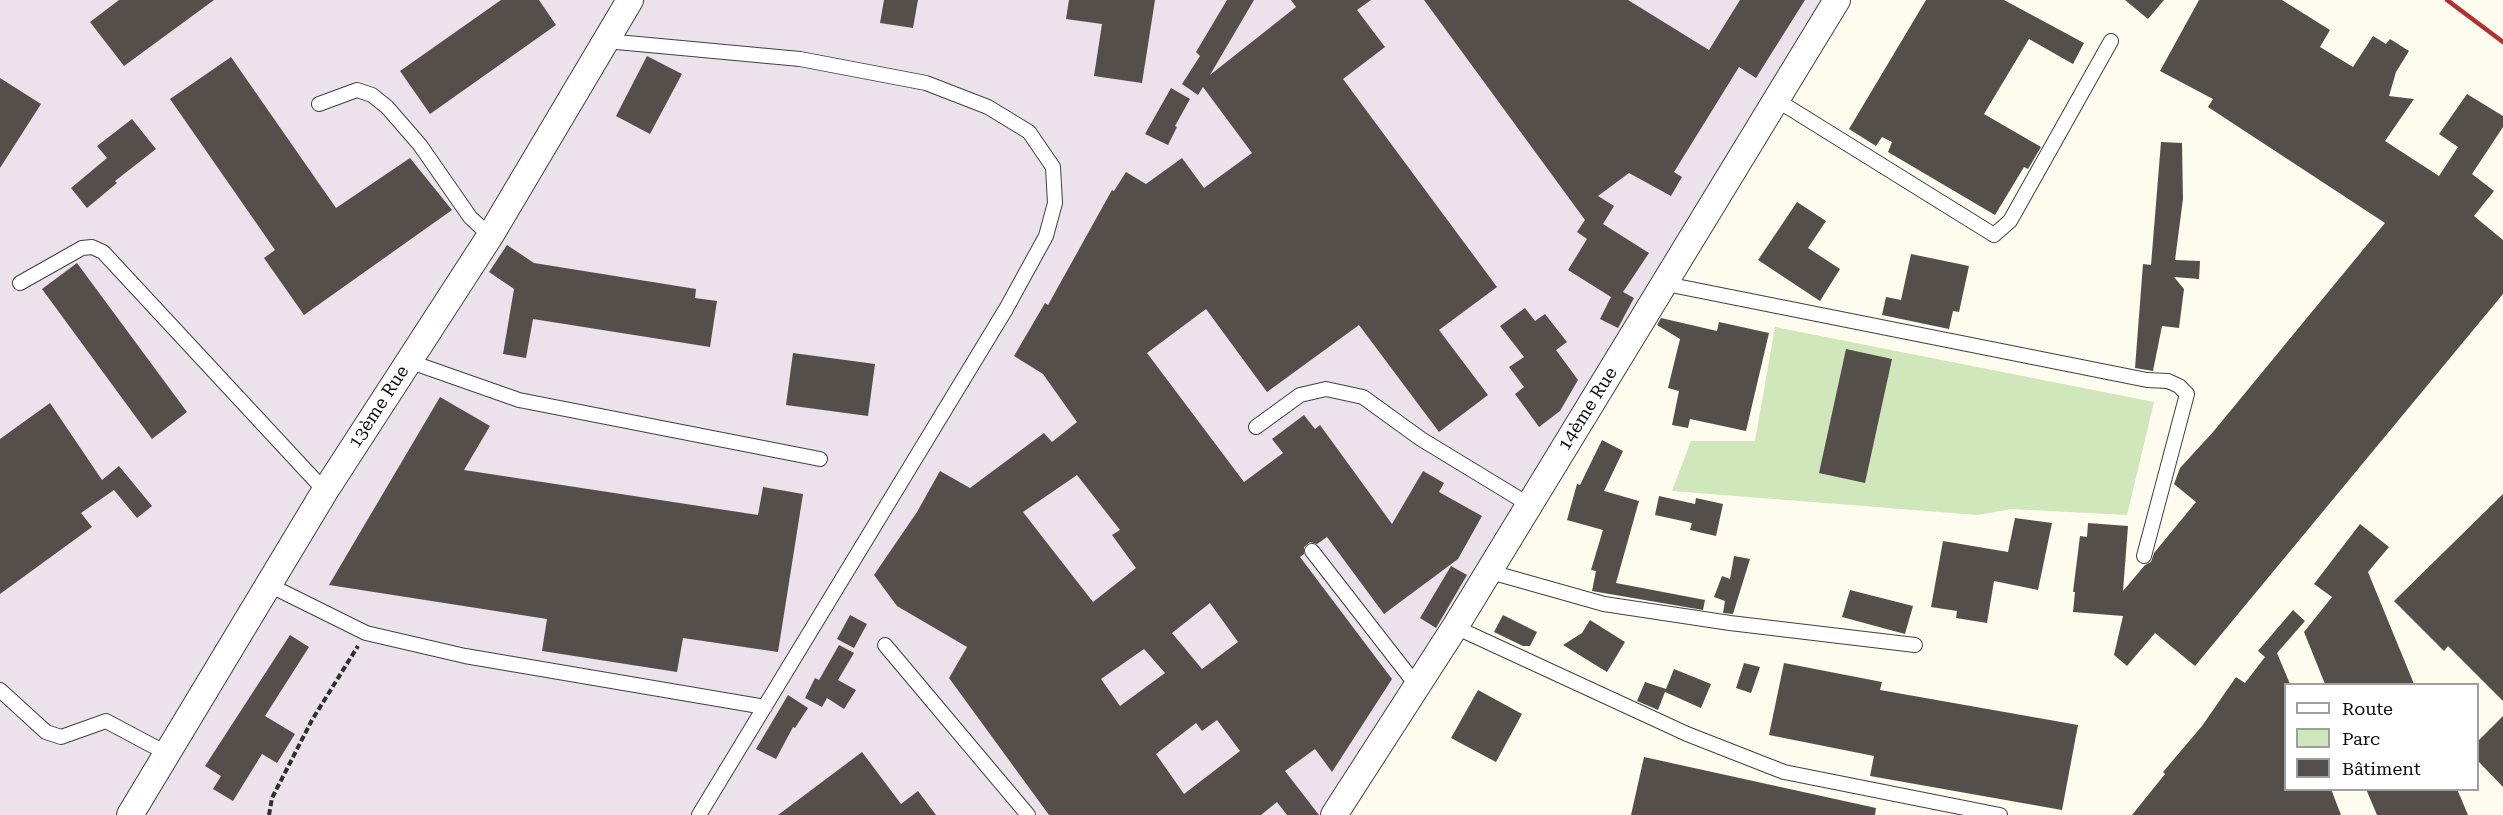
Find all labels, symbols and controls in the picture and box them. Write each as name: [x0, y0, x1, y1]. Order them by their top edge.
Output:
street label: 13ème Rue: [344, 362, 414, 452]
street label: 14ème Rue: [1554, 363, 1622, 455]
legend: [2284, 683, 2479, 791]
text: Route: [2342, 698, 2393, 719]
text: Parc: [2342, 728, 2380, 749]
text: Bâtiment: [2342, 758, 2421, 779]

